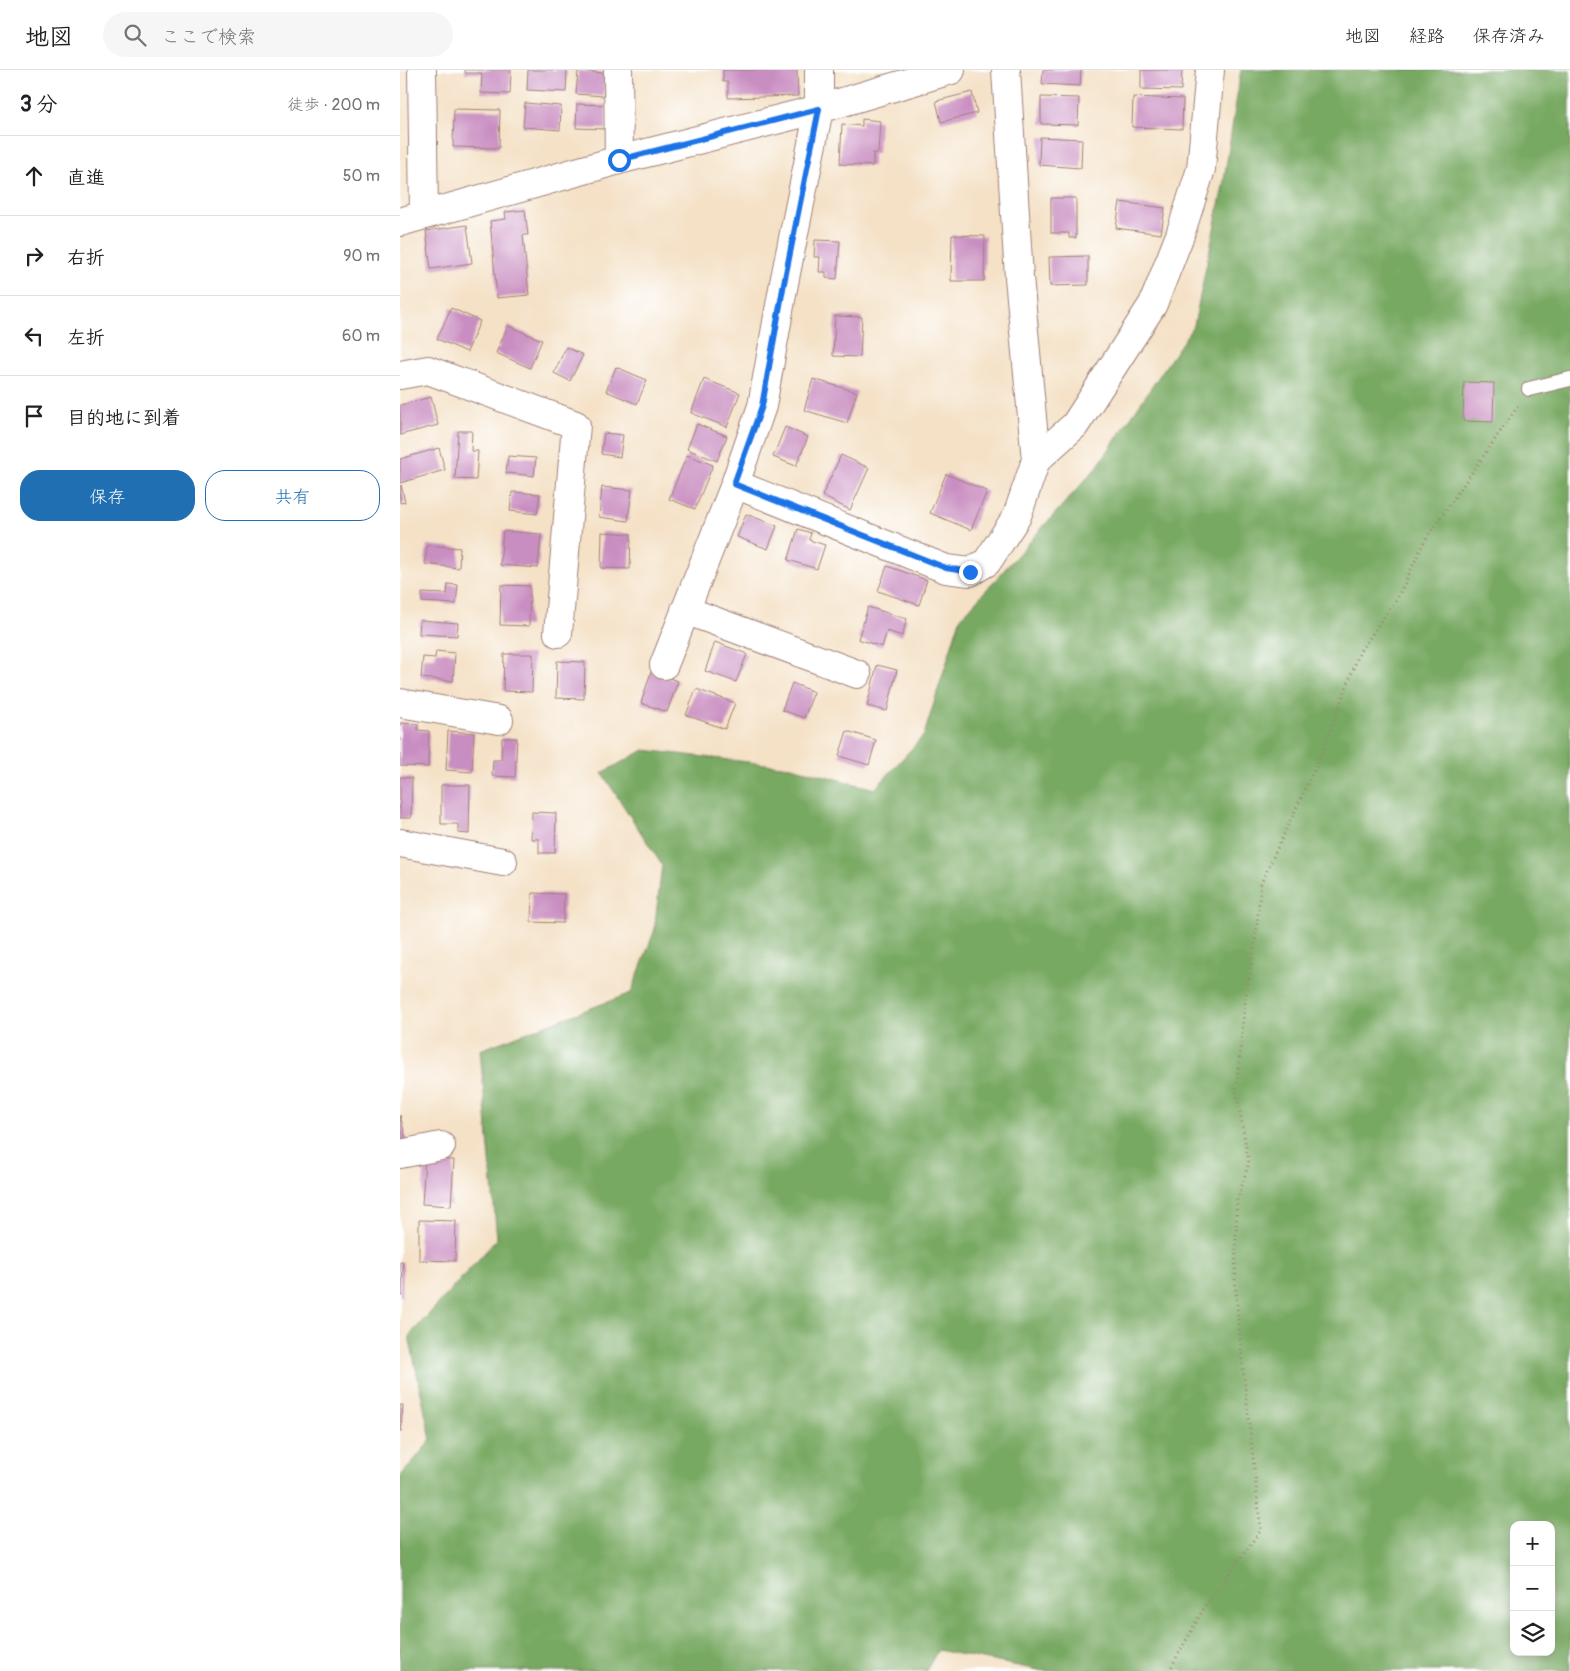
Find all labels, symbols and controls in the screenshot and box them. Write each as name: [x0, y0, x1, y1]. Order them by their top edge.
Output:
search box: [103, 12, 453, 57]
icon: search: [121, 21, 149, 49]
text: 地図: [25, 23, 73, 52]
text: ここで検索: [161, 25, 256, 49]
text: 地図: [1345, 25, 1381, 48]
text: 経路: [1409, 25, 1445, 48]
text: 保存済み: [1473, 25, 1545, 48]
text: 3 分: [20, 91, 57, 118]
text: 徒歩 · 200 m: [287, 95, 380, 115]
route start: [608, 149, 631, 172]
icon: ahead: [20, 162, 48, 190]
text: 直進: [67, 166, 105, 190]
text: 50 m: [343, 166, 380, 186]
icon: right: [20, 242, 48, 270]
text: 右折: [67, 246, 105, 270]
text: 90 m: [343, 246, 380, 266]
icon: left: [20, 322, 48, 350]
text: 左折: [67, 326, 105, 350]
text: 60 m: [342, 326, 380, 346]
icon: arrive: [20, 402, 48, 430]
text: 目的地に到着: [67, 406, 181, 430]
button: 保存: [20, 470, 195, 521]
button: 共有: [205, 470, 380, 521]
route end: [959, 561, 982, 584]
map controls: [1510, 1521, 1555, 1656]
button: +: [1510, 1521, 1555, 1566]
button: −: [1510, 1566, 1555, 1611]
button: layers: [1510, 1611, 1555, 1656]

